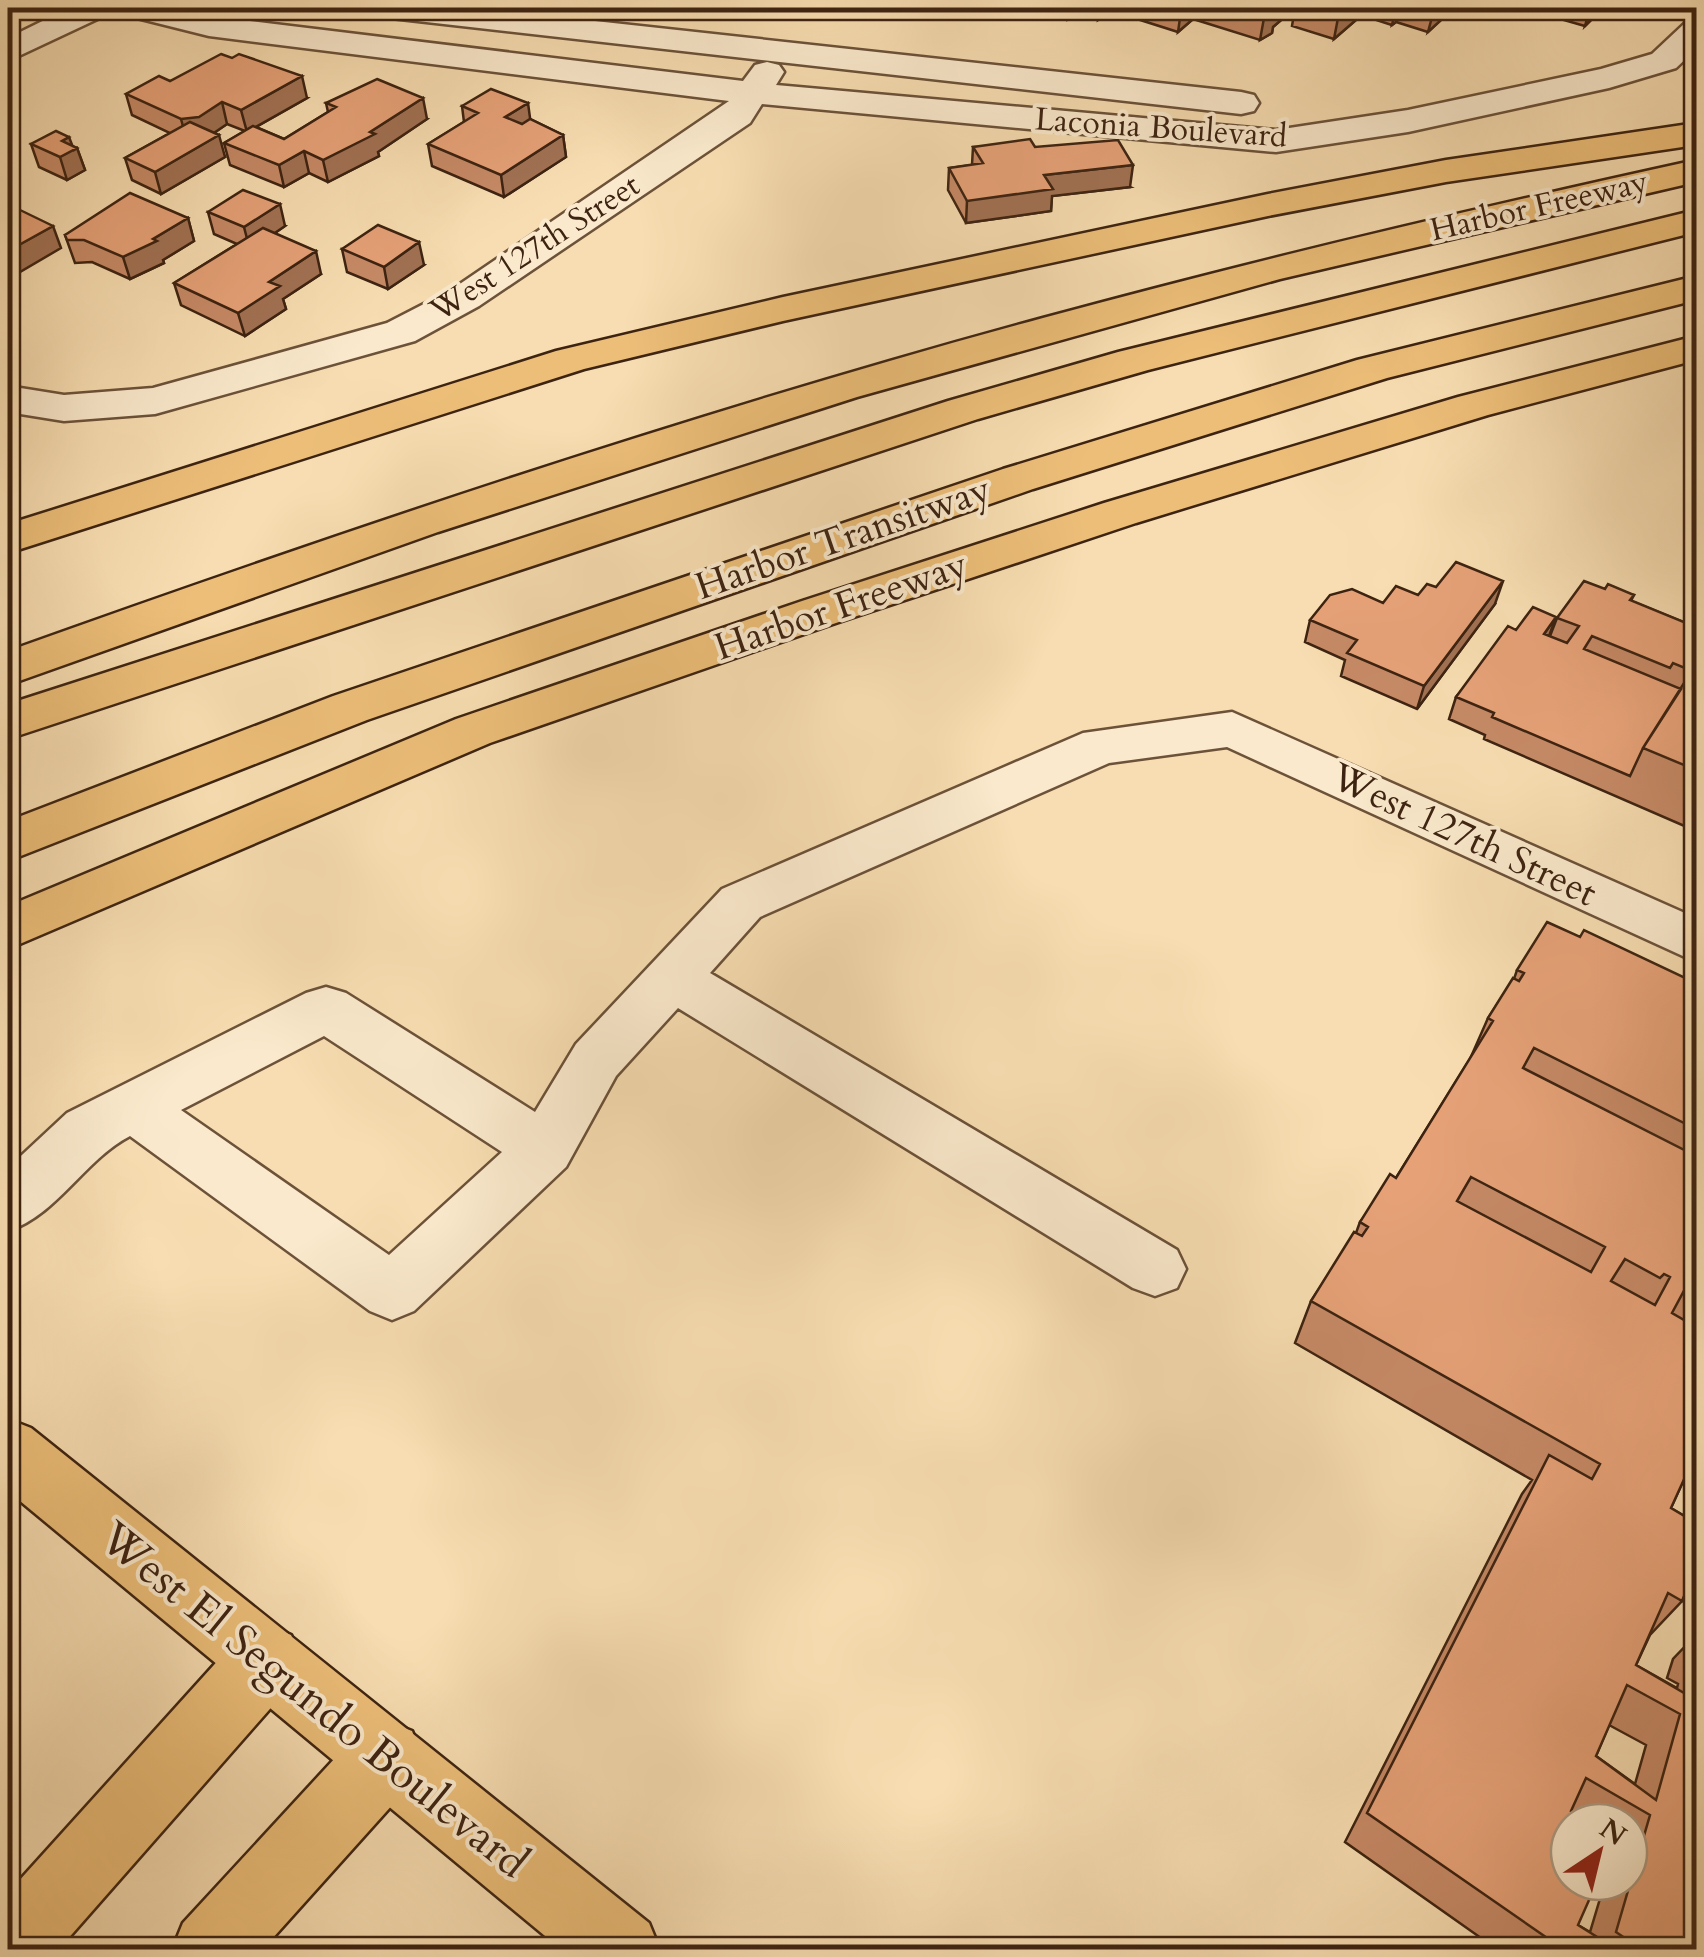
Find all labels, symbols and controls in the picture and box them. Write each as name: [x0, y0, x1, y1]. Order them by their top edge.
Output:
street label: Laconia Boulevard: [1033, 97, 1289, 159]
street label: Harbor Freeway: [1426, 160, 1652, 252]
street label: West 127th Street: [421, 164, 648, 333]
street label: Harbor Transitway: [688, 463, 998, 613]
street label: Harbor Freeway: [708, 538, 974, 674]
street label: West 127th Street: [1322, 750, 1605, 919]
street label: West El Segundo Boulevard: [86, 1507, 541, 1892]
north arrow: [1549, 1802, 1649, 1902]
text: N: [1592, 1810, 1634, 1855]

